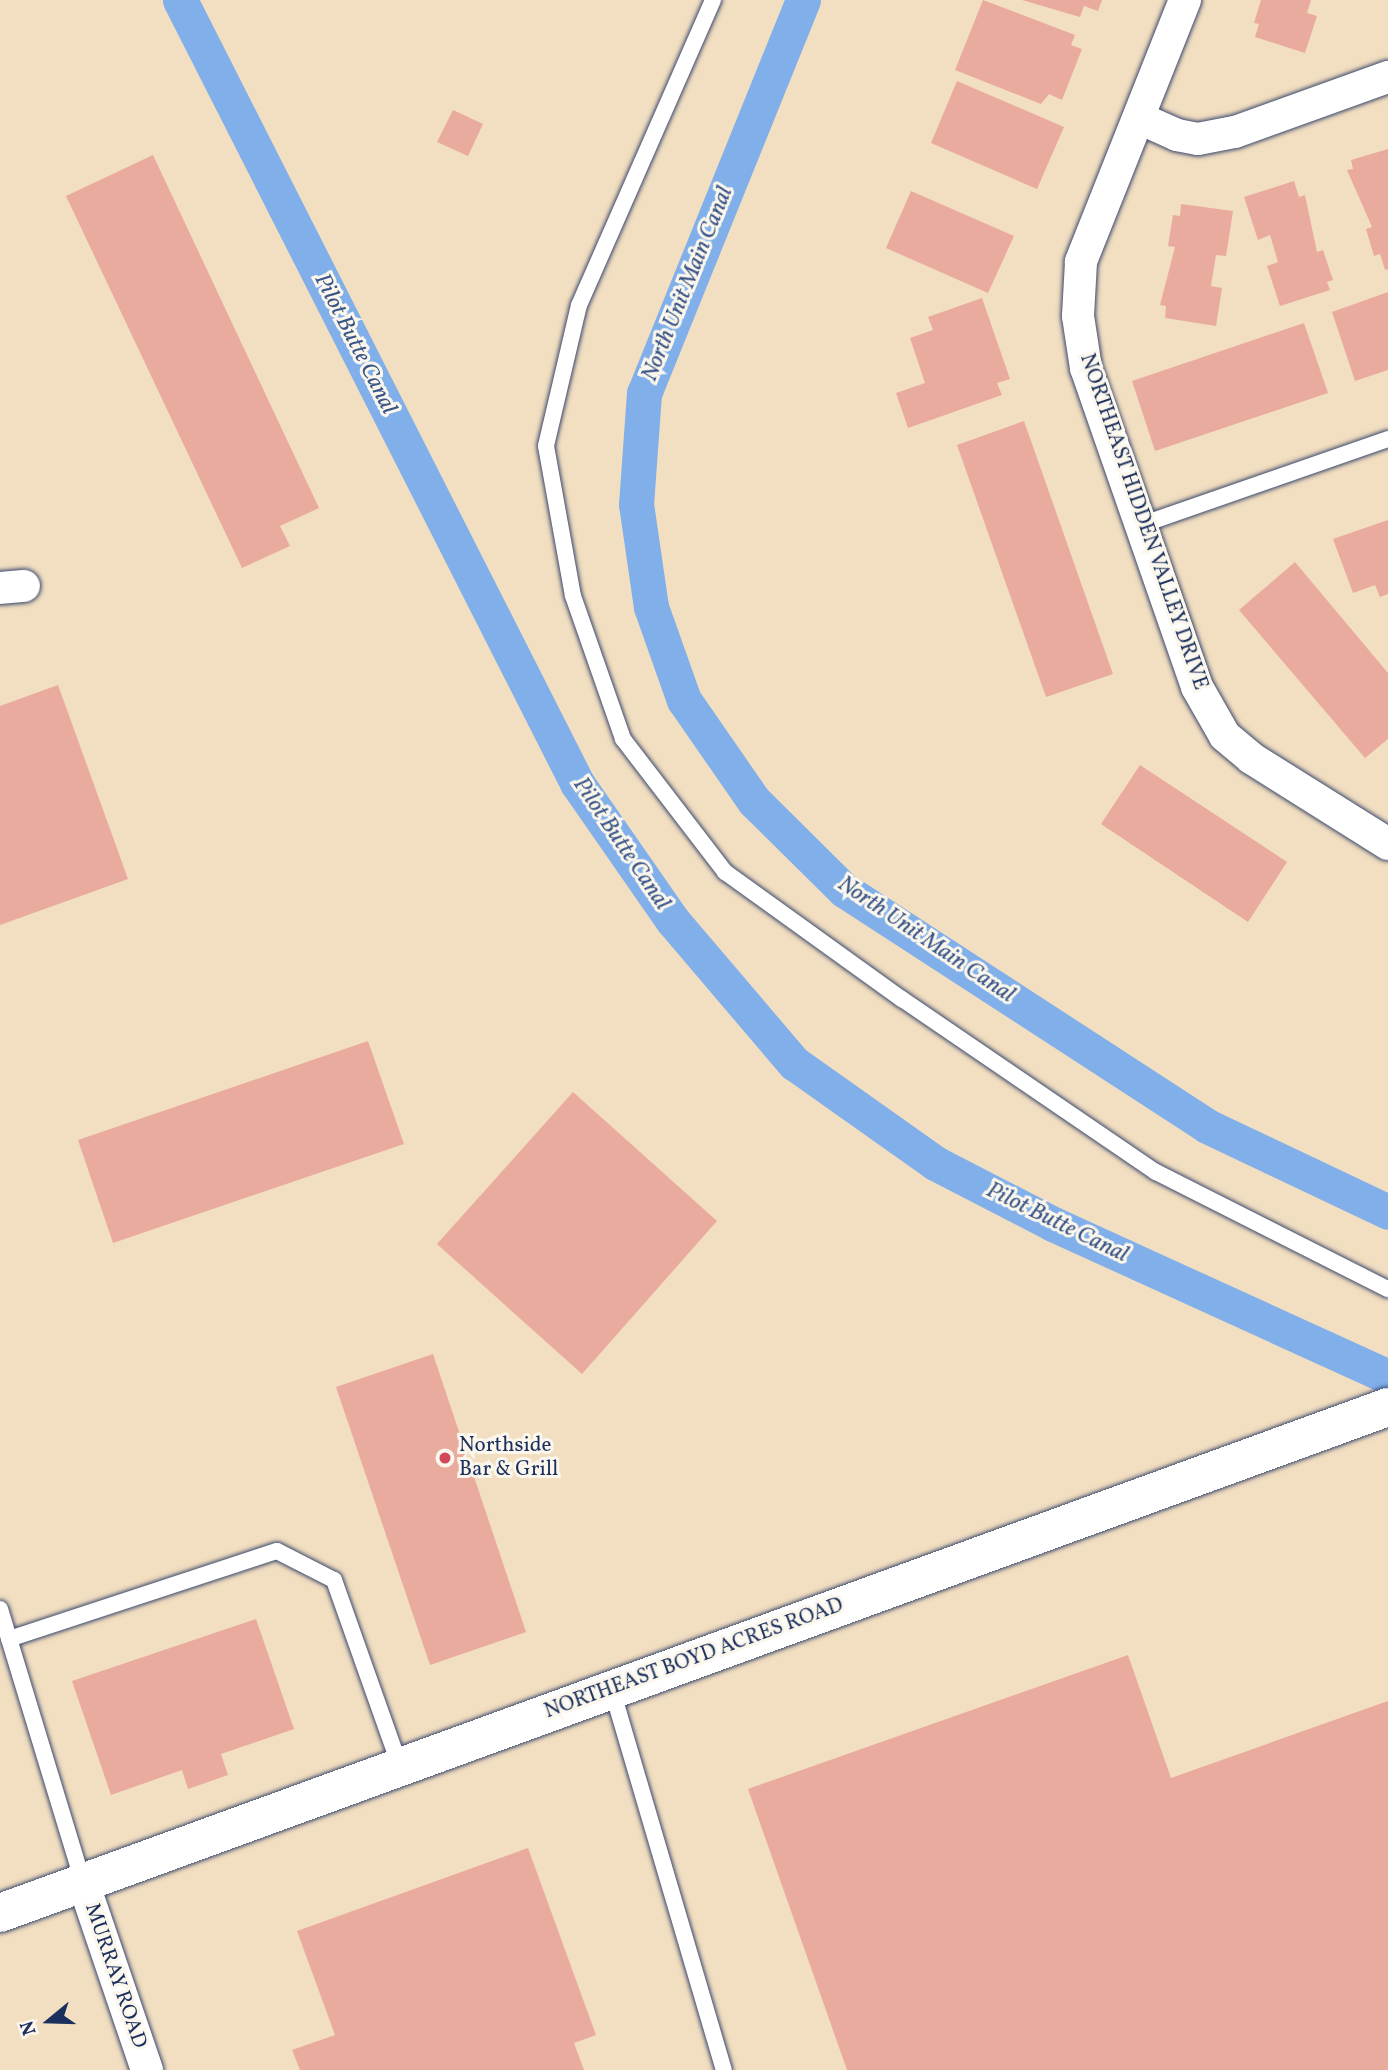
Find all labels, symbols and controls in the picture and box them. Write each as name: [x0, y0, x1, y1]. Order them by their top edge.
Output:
water label: North Unit Main Canal: [636, 183, 740, 385]
water label: Pilot Butte Canal: [308, 269, 402, 419]
street label: NORTHEAST HIDDEN VALLEY DRIVE: [1073, 350, 1213, 694]
water label: Pilot Butte Canal: [566, 772, 676, 916]
water label: North Unit Main Canal: [832, 871, 1020, 1009]
water label: Pilot Butte Canal: [982, 1177, 1132, 1269]
place label: Northside Bar & Grill: [459, 1433, 558, 1483]
marker: Northside Bar & Grill: [437, 1450, 453, 1466]
street label: NORTHEAST BOYD ACRES ROAD: [541, 1593, 847, 1725]
street label: MURRAY ROAD: [78, 1900, 152, 2052]
north arrow: [14, 1986, 84, 2056]
text: N: [15, 2017, 44, 2039]

